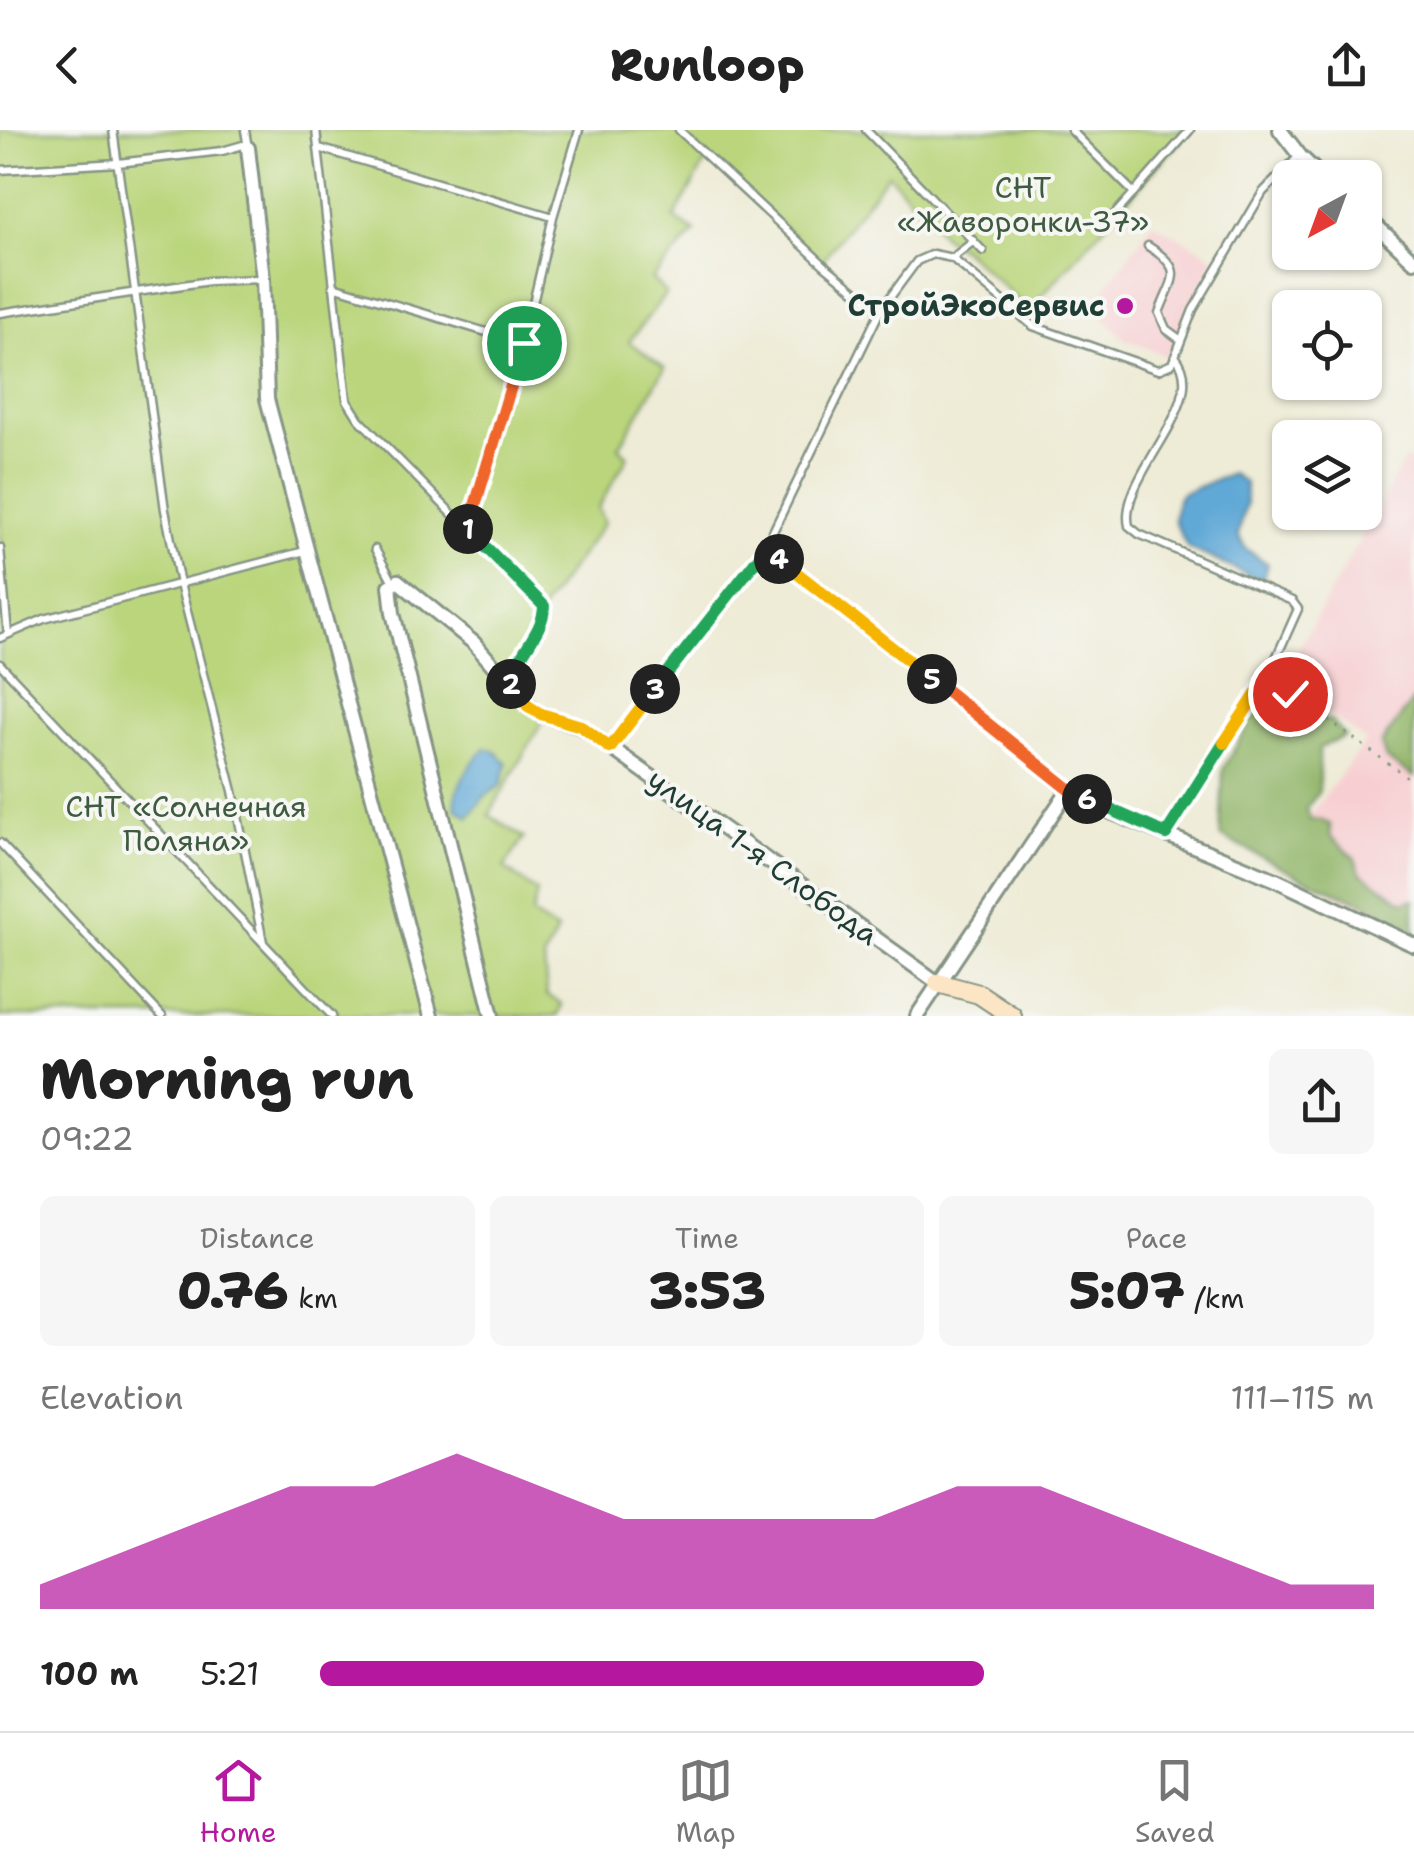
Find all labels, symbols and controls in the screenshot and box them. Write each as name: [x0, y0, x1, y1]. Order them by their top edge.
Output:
text: Runloop: [610, 35, 804, 95]
icon: back: [40, 38, 95, 93]
icon: share: [1319, 38, 1374, 93]
north arrow: [1272, 160, 1382, 270]
map controls: [1272, 160, 1382, 530]
park label: СНТ «Жаворонки-37»: [897, 167, 1149, 242]
place label: СтройЭкоСервис: [847, 285, 1105, 326]
button: locate: [1272, 290, 1382, 400]
marker: СтройЭкоСервис: [1114, 295, 1136, 317]
pin: [482, 301, 567, 386]
icon: arrive: [497, 316, 552, 371]
button: layers: [1272, 420, 1382, 530]
pin: 1: [443, 504, 493, 554]
text: 1: [462, 510, 474, 548]
pin: 4: [754, 534, 804, 584]
text: 4: [769, 540, 789, 578]
pin: [1248, 652, 1333, 737]
pin: 5: [907, 654, 957, 704]
pin: 2: [486, 659, 536, 709]
text: 5: [923, 660, 941, 698]
pin: 3: [630, 664, 680, 714]
text: 2: [501, 665, 521, 703]
icon: check: [1263, 667, 1318, 722]
text: 3: [645, 670, 665, 708]
street label: улица 1-я Слобода: [639, 759, 888, 955]
pin: 6: [1062, 774, 1112, 824]
text: 6: [1077, 780, 1097, 818]
park label: СНТ «Солнечная Поляна»: [65, 786, 307, 861]
text: Morning run: [40, 1042, 414, 1116]
button: share: [1269, 1049, 1374, 1154]
text: 09:22: [40, 1117, 134, 1160]
text: Distance: [200, 1219, 315, 1257]
text: Time: [675, 1219, 739, 1257]
text: Pace: [1126, 1219, 1187, 1257]
text: 0.76: [177, 1257, 289, 1324]
text: 3:53: [648, 1257, 766, 1324]
text: 5:07: [1069, 1257, 1185, 1324]
text: km: [289, 1279, 338, 1317]
text: /km: [1185, 1279, 1244, 1317]
text: Elevation: [40, 1376, 183, 1419]
text: 111–115 m: [1230, 1376, 1374, 1419]
text: 100 m: [40, 1652, 139, 1695]
text: 5:21: [200, 1652, 260, 1695]
tab: Home: [200, 1753, 277, 1851]
tab: Map: [676, 1753, 736, 1851]
tab: Saved: [1135, 1753, 1214, 1851]

